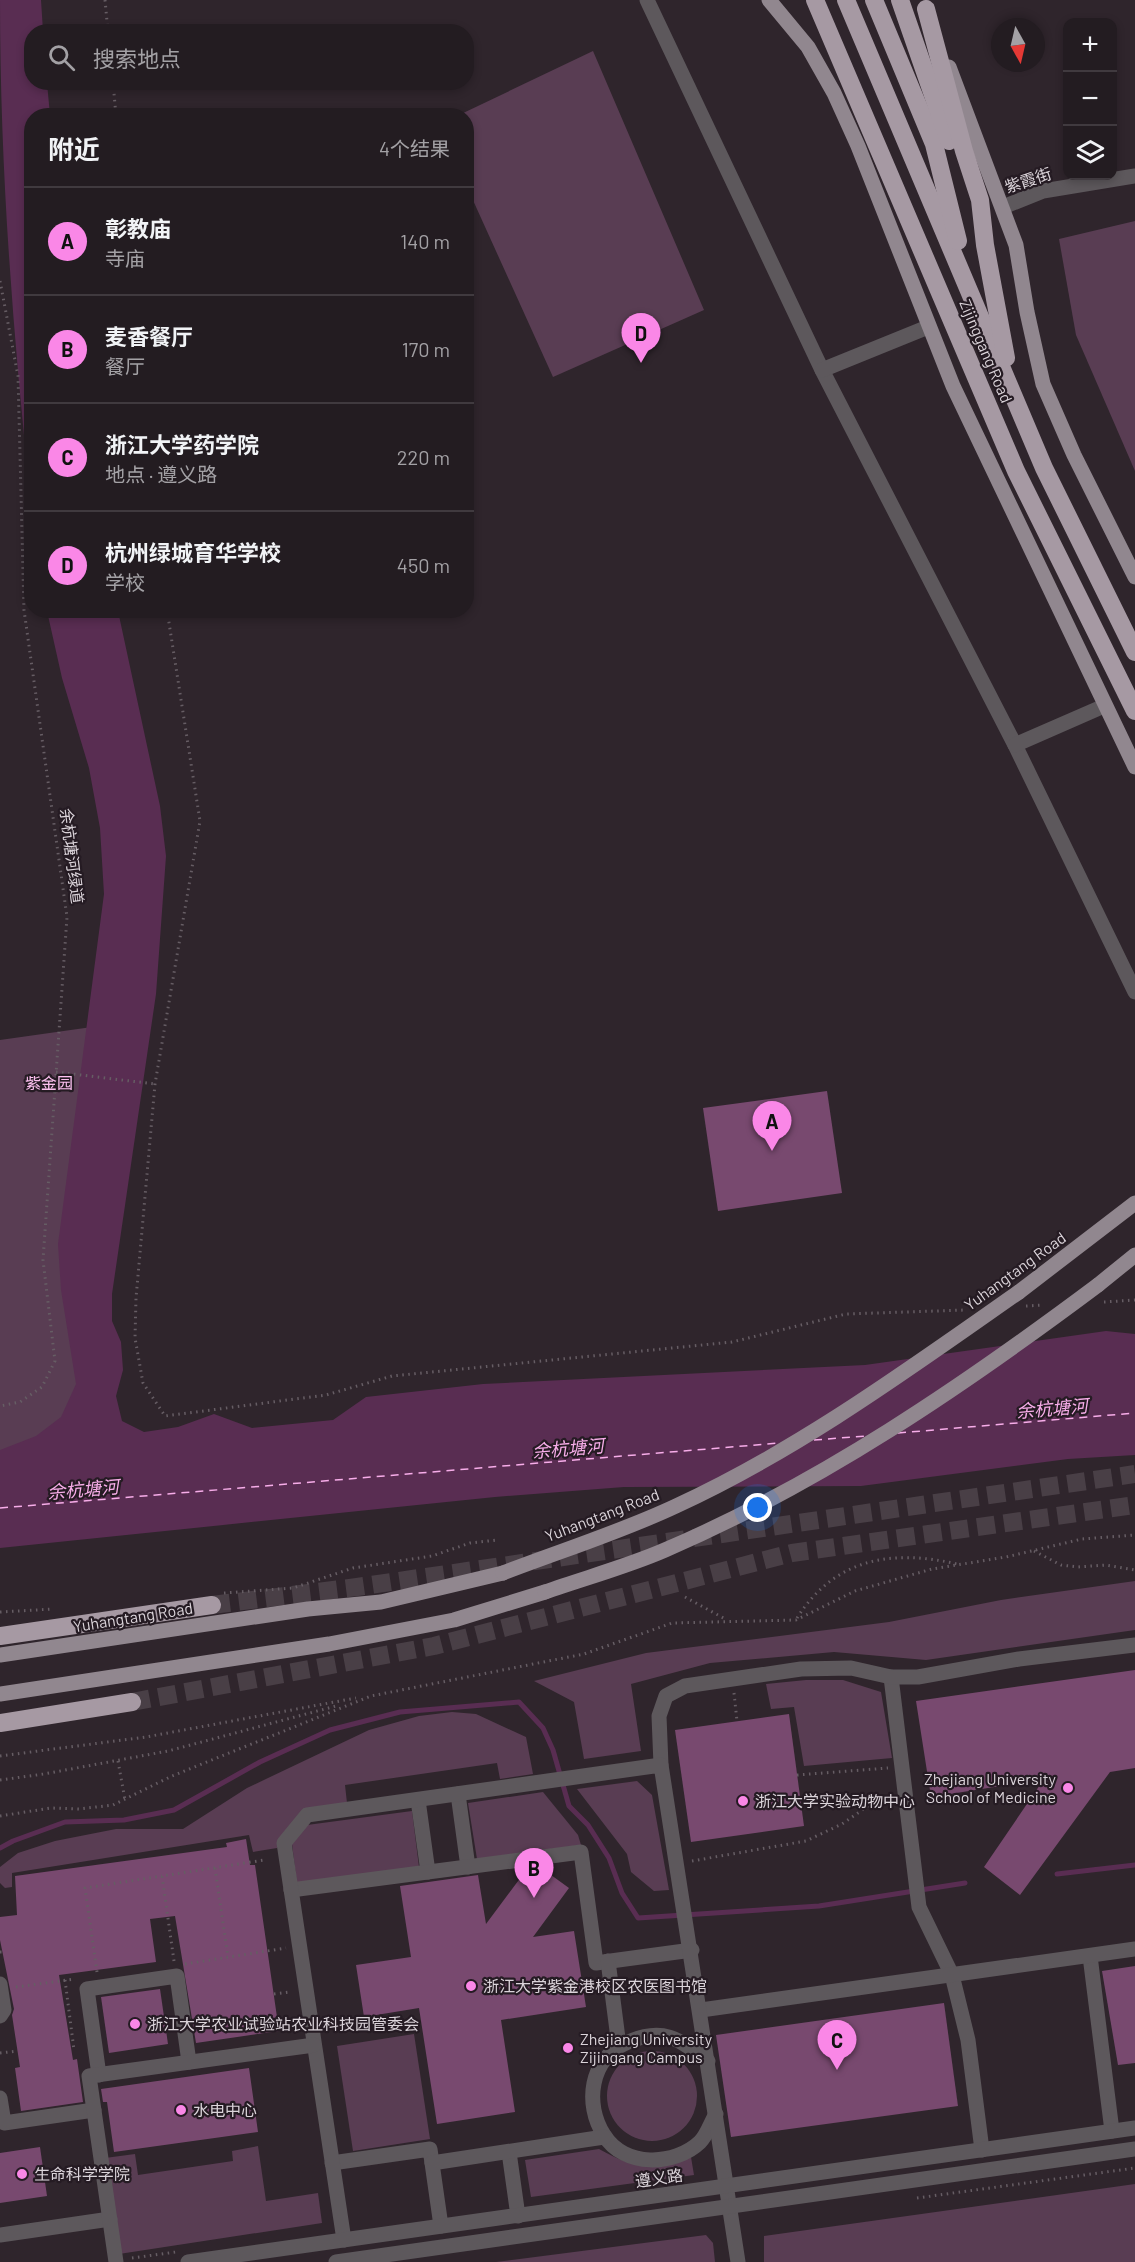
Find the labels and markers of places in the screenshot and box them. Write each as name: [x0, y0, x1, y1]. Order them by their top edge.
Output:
pin: D: [622, 314, 660, 363]
pin: A: [752, 1102, 792, 1151]
place label: Zhejiang University School of Medicine: [924, 1769, 1057, 1806]
marker: Zhejiang University School of Medicine: [1061, 1781, 1075, 1795]
place label: 浙江大学实验动物中心: [755, 1791, 915, 1810]
marker: 浙江大学实验动物中心: [736, 1794, 750, 1808]
pin: B: [514, 1848, 554, 1898]
place label: 浙江大学紫金港校区农医图书馆: [483, 1976, 707, 1995]
marker: 浙江大学紫金港校区农医图书馆: [464, 1979, 478, 1993]
place label: 浙江大学农业试验站农业科技园管委会: [147, 2014, 419, 2033]
marker: 浙江大学农业试验站农业科技园管委会: [128, 2017, 142, 2031]
pin: C: [818, 2020, 856, 2070]
place label: Zhejiang University Zijingang Campus: [580, 2029, 713, 2066]
marker: Zhejiang University Zijingang Campus: [561, 2041, 575, 2055]
place label: 水电中心: [193, 2100, 257, 2119]
marker: 水电中心: [174, 2103, 188, 2117]
place label: 生命科学学院: [34, 2164, 130, 2183]
marker: 生命科学学院: [15, 2167, 29, 2181]

